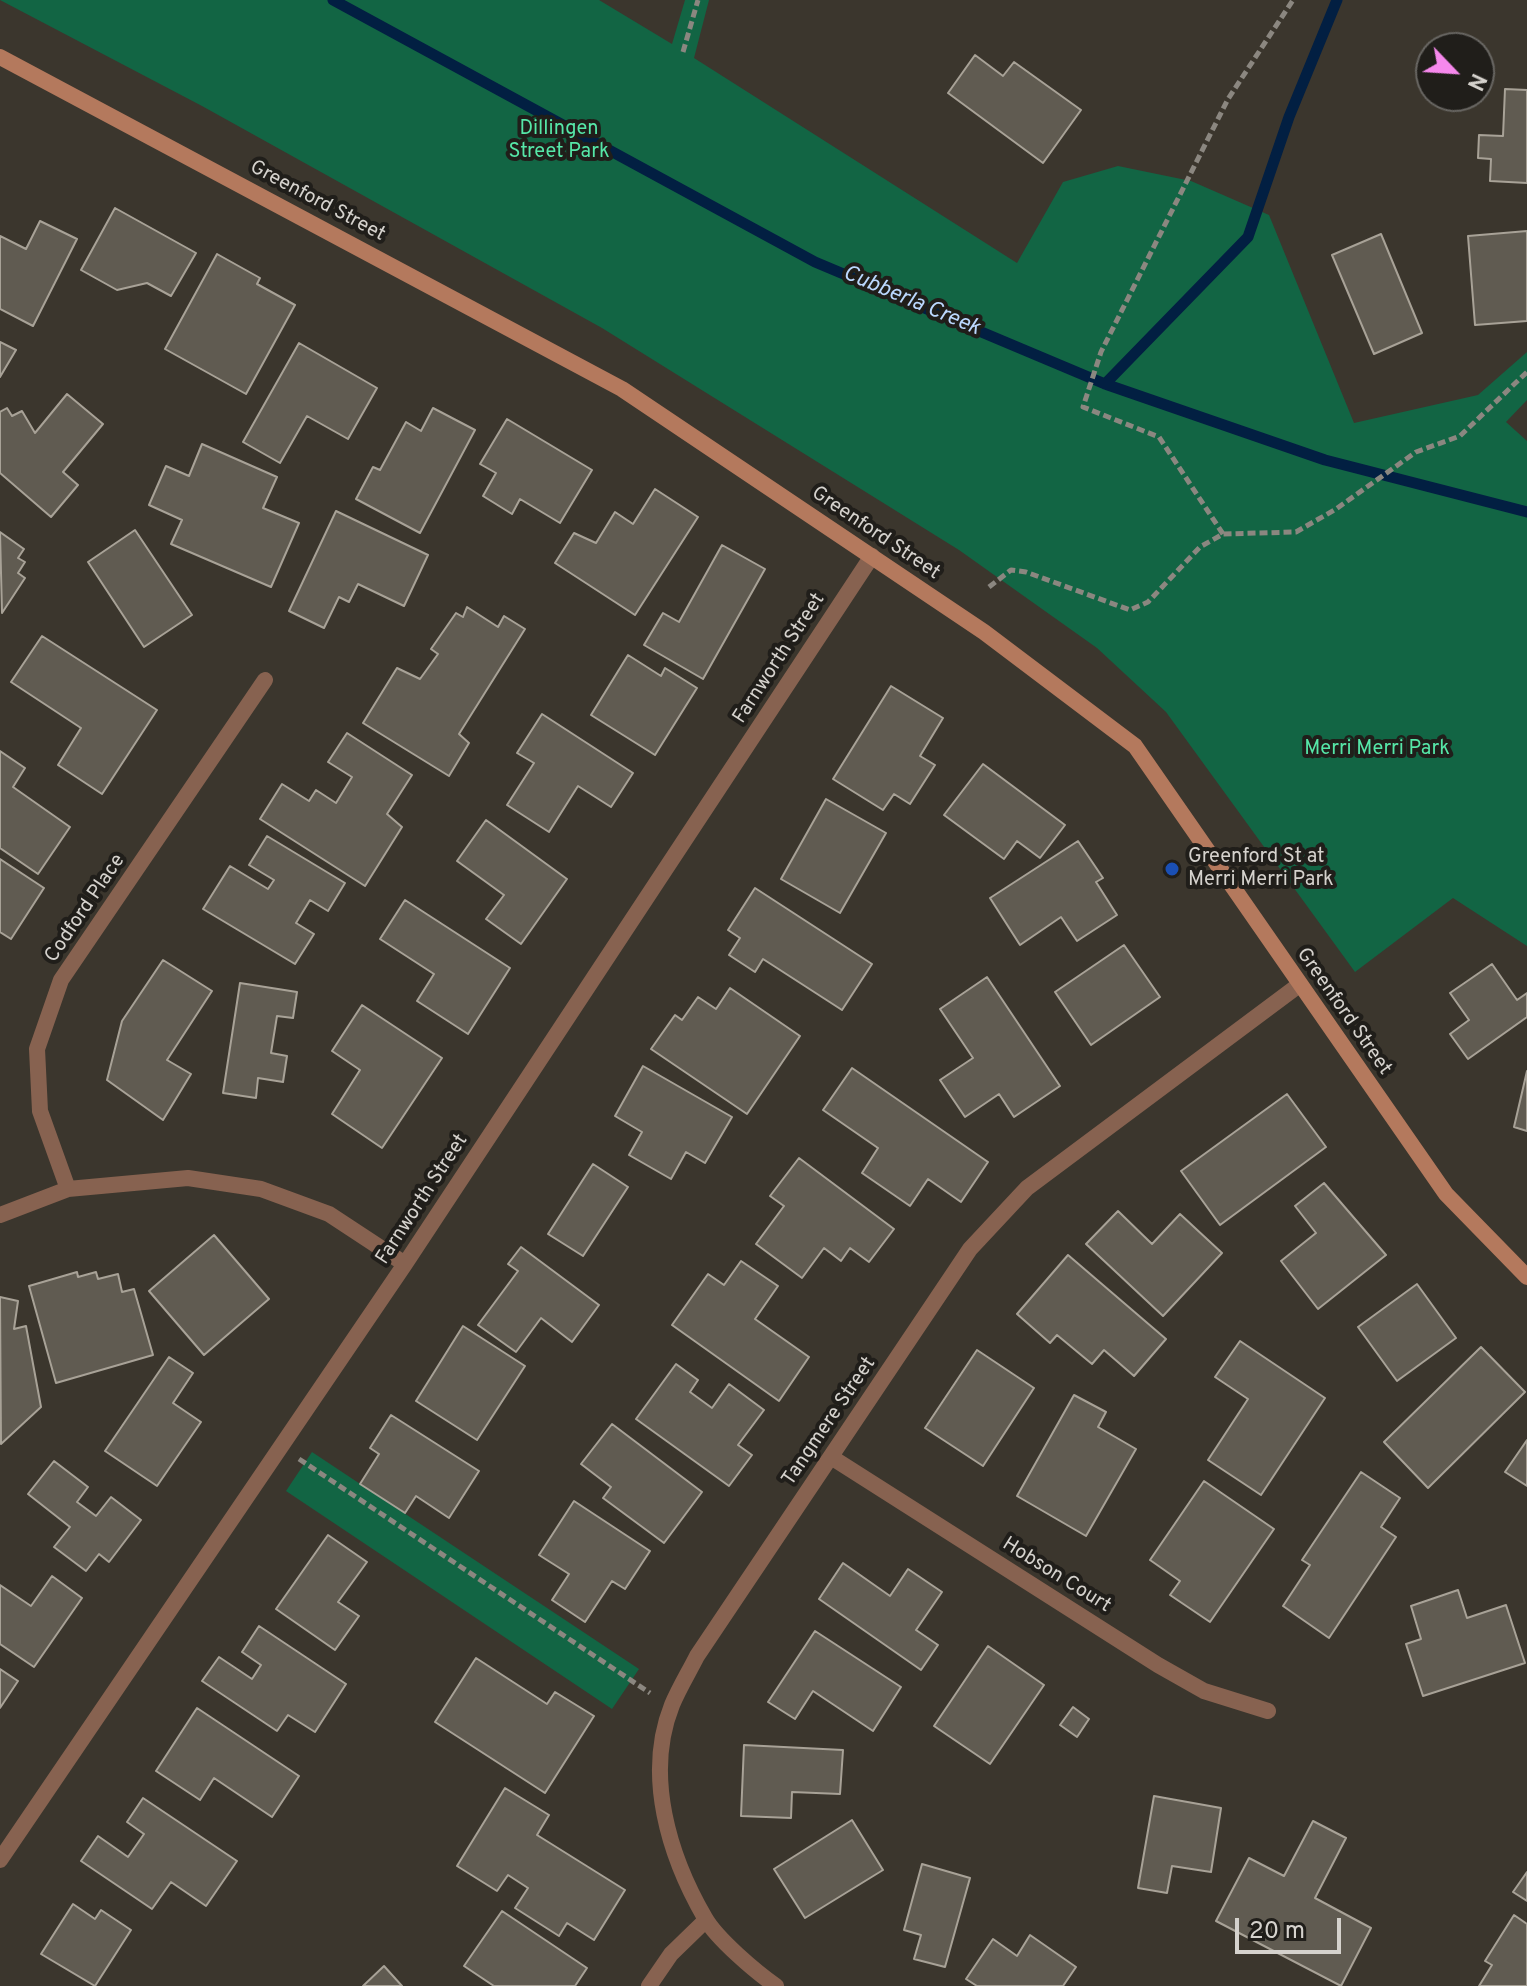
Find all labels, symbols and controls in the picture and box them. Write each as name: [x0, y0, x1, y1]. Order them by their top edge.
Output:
north arrow: [1415, 32, 1495, 112]
text: N: [1460, 69, 1491, 94]
park label: Dillingen Street Park: [508, 118, 610, 165]
street label: Greenford Street: [245, 156, 389, 248]
water label: Cubberla Creek: [838, 261, 984, 343]
street label: Greenford Street: [806, 482, 944, 586]
street label: Farnworth Street: [729, 589, 831, 729]
park label: Merri Merri Park: [1304, 738, 1450, 762]
place label: Greenford St at Merri Merri Park: [1188, 846, 1334, 893]
street label: Codford Place: [41, 850, 131, 968]
marker: Greenford St at Merri Merri Park: [1163, 860, 1181, 878]
street label: Greenford Street: [1290, 944, 1396, 1080]
street label: Farnworth Street: [372, 1130, 474, 1270]
street label: Tangmere Street: [778, 1353, 882, 1491]
street label: Hobson Court: [997, 1533, 1115, 1619]
scale bar: [1239, 1902, 1345, 1952]
text: 20 m: [1249, 1917, 1305, 1947]

